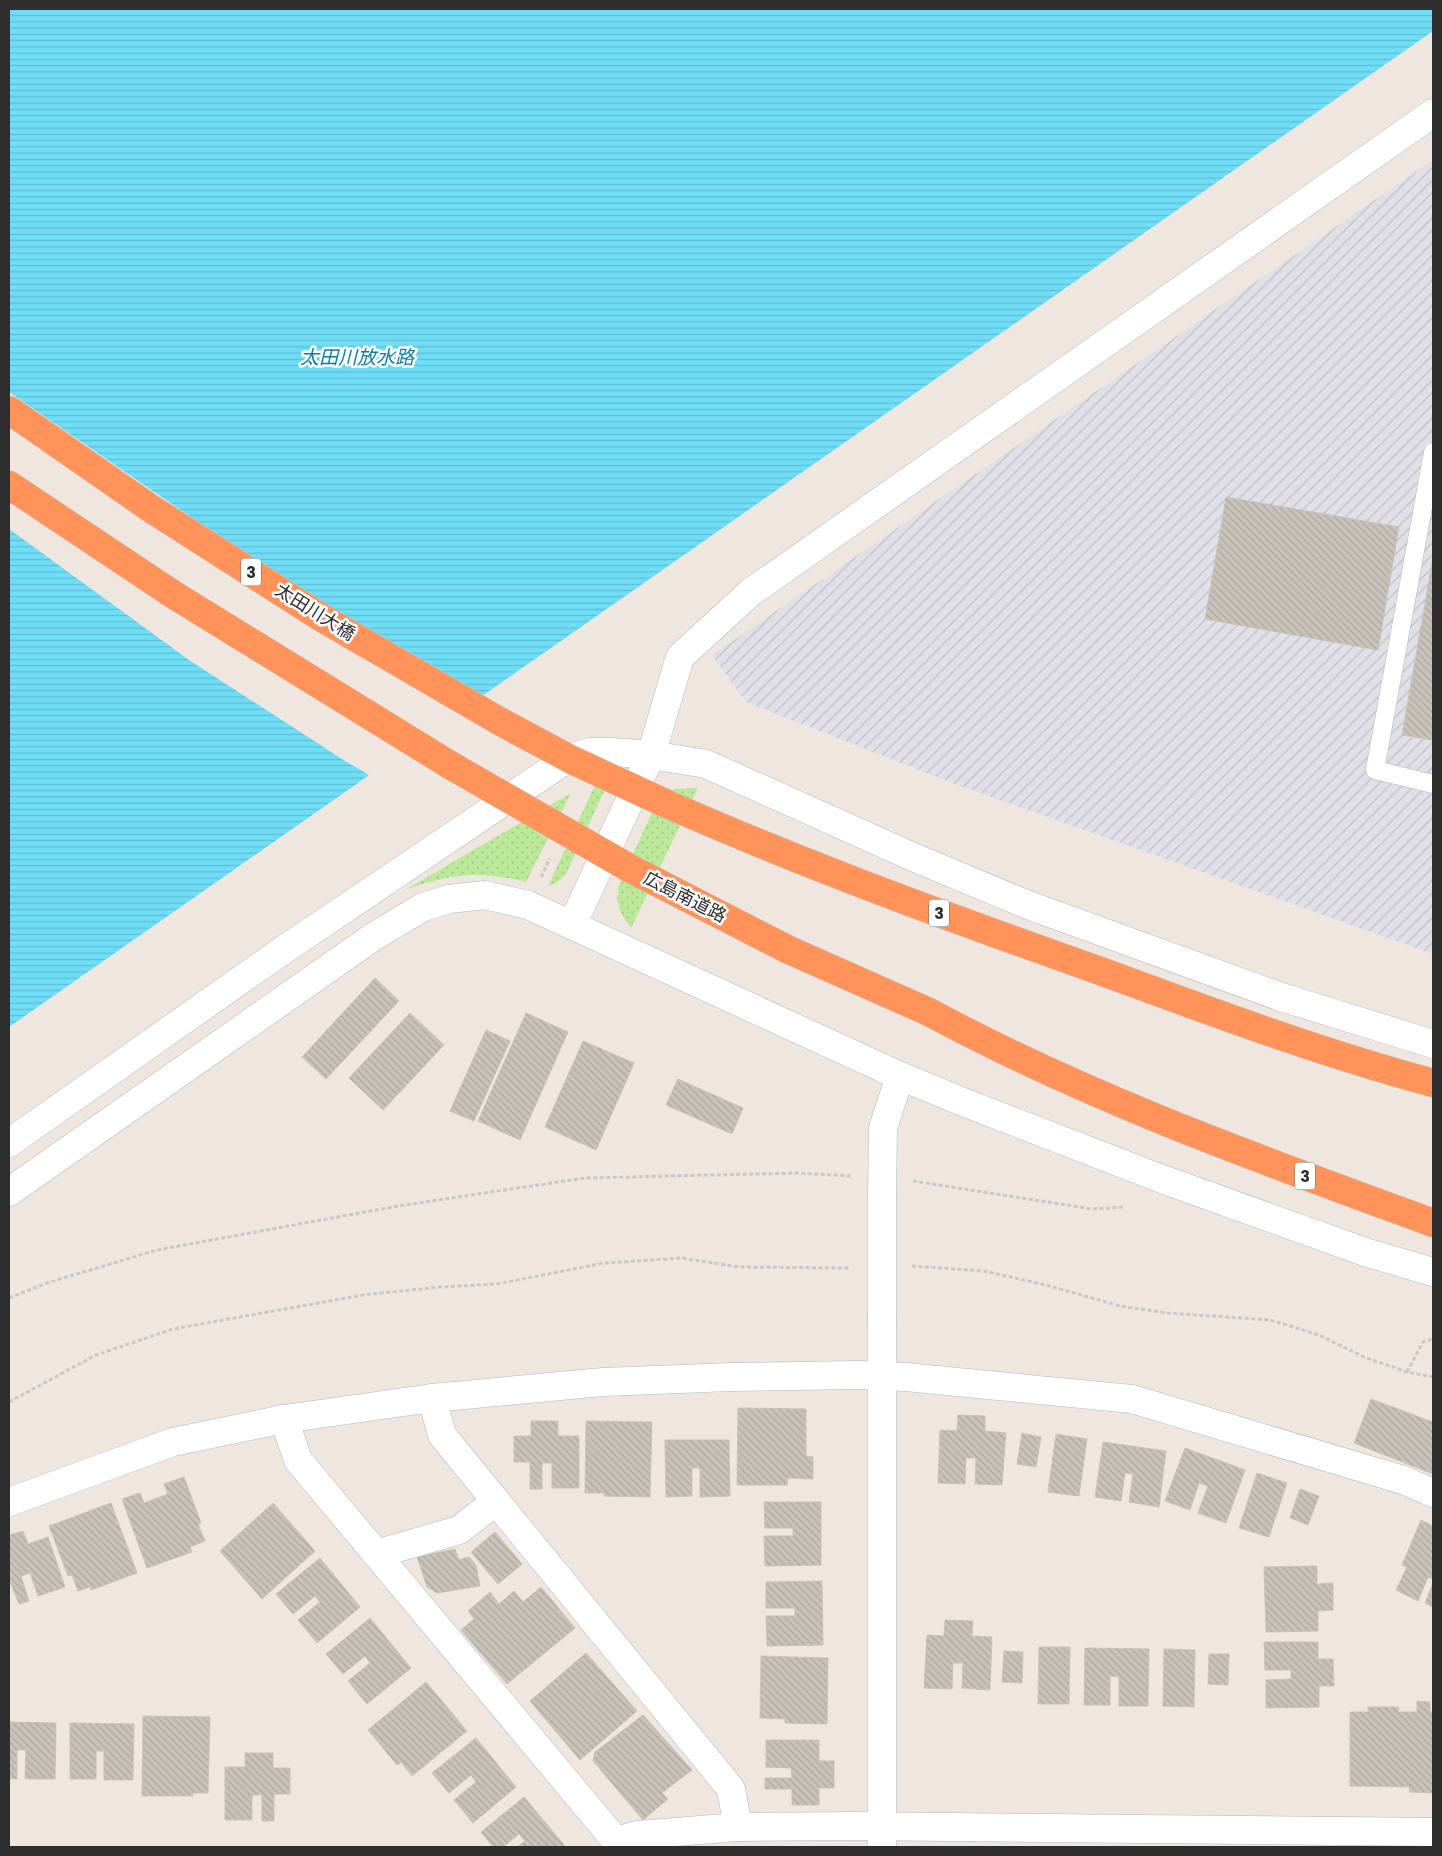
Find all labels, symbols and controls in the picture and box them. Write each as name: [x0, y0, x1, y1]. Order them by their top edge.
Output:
water label: 太田川放水路: [300, 344, 416, 371]
road number: 3: [241, 558, 261, 586]
street label: 太田川大橋: [270, 577, 360, 646]
street label: 広島南道路: [639, 865, 731, 928]
road number: 3: [929, 900, 949, 926]
road number: 3: [1295, 1162, 1315, 1190]

